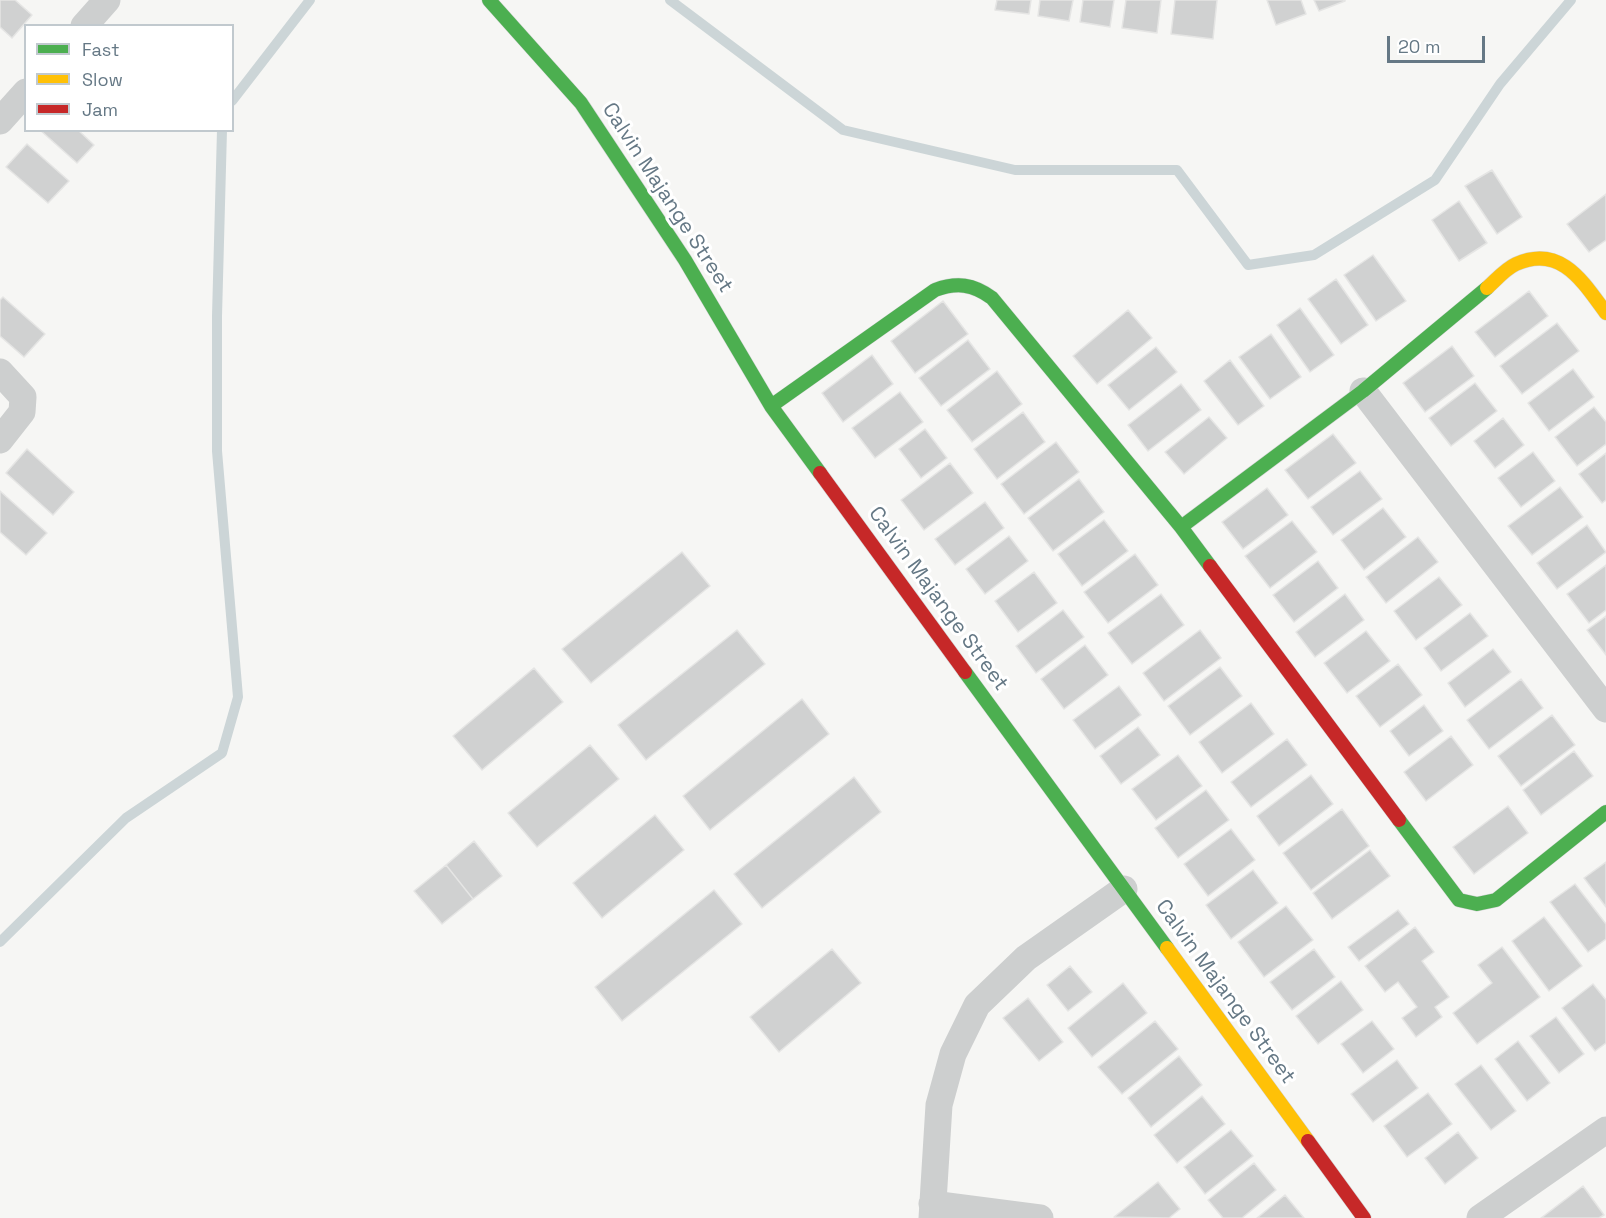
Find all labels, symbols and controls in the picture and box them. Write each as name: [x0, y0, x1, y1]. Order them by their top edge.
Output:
legend: [24, 24, 234, 132]
scale bar: [1390, 24, 1488, 62]
text: 20 m: [1398, 35, 1441, 58]
text: Fast: [82, 38, 119, 61]
text: Slow: [82, 68, 123, 91]
text: Jam: [82, 98, 118, 121]
street label: Calvin Majange Street: [596, 98, 738, 298]
street label: Calvin Majange Street: [863, 502, 1013, 696]
street label: Calvin Majange Street: [1150, 895, 1300, 1089]

